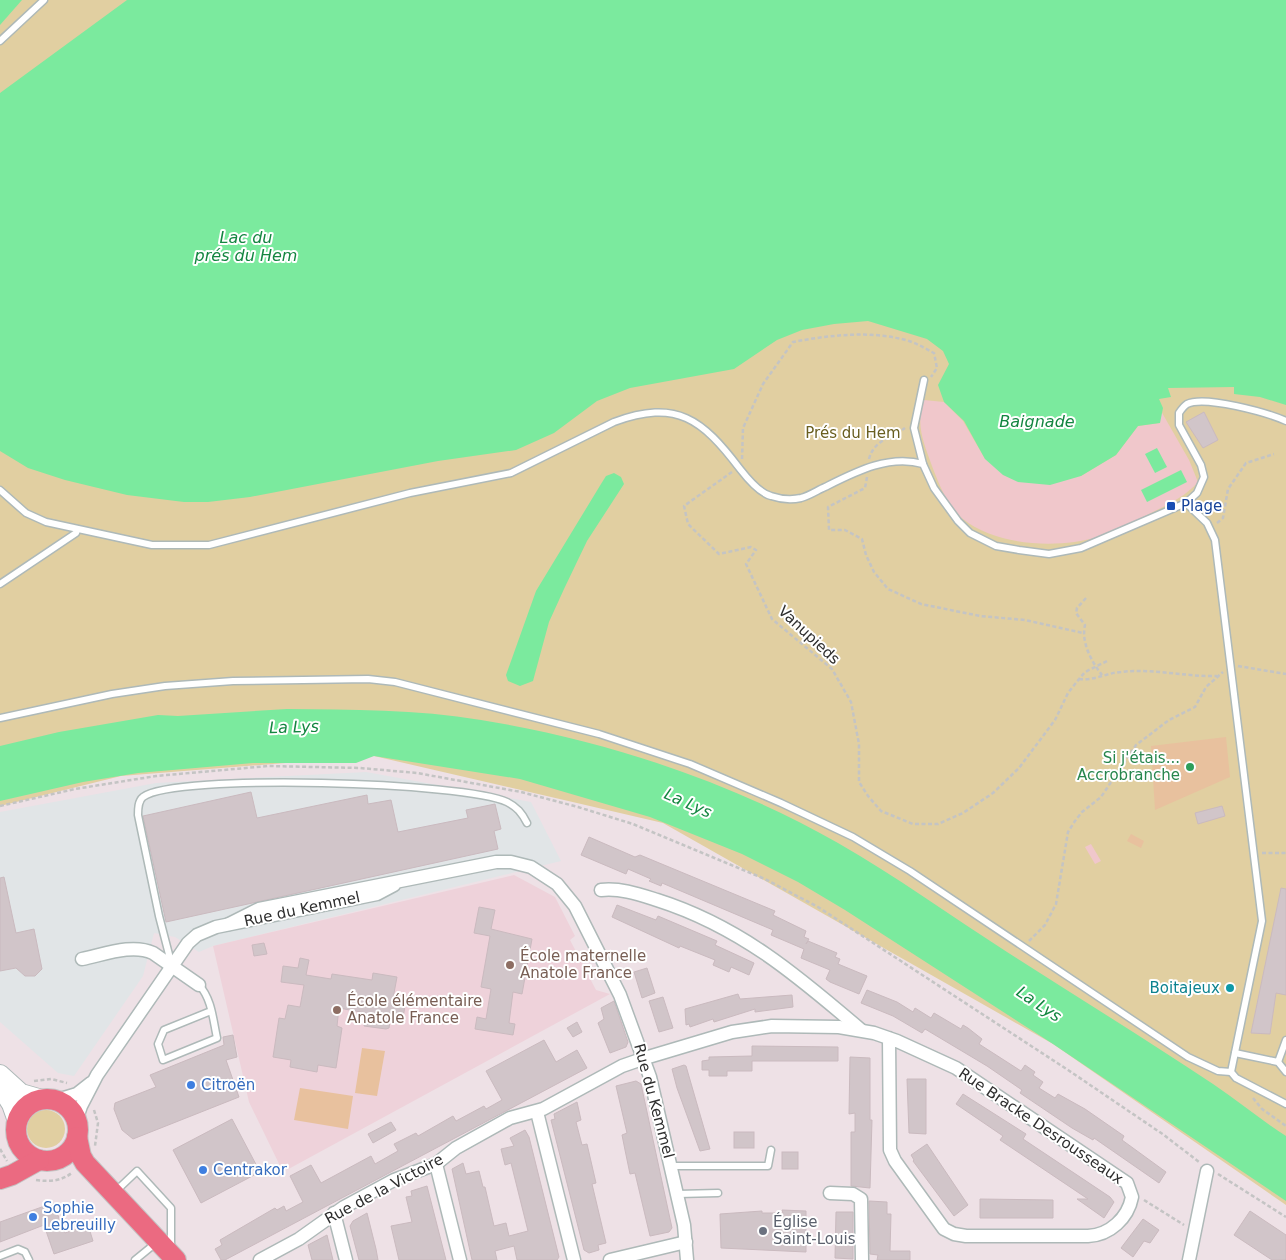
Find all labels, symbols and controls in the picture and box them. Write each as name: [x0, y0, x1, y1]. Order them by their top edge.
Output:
water label: Lac du prés du Hem: [194, 228, 297, 265]
water label: Baignade: [999, 412, 1075, 431]
park label: Prés du Hem: [805, 424, 901, 442]
place label: Plage: [1181, 497, 1222, 515]
marker: Plage: [1165, 500, 1177, 512]
street label: Vanupieds: [774, 602, 844, 668]
water label: La Lys: [269, 717, 319, 737]
place label: Si j'étais... Accrobranche: [1077, 749, 1180, 784]
marker: Si j'étais... Accrobranche: [1184, 761, 1196, 773]
water label: La Lys: [661, 784, 715, 822]
street label: Rue du Kemmel: [242, 888, 362, 930]
place label: École maternelle Anatole France: [520, 946, 646, 982]
marker: École maternelle Anatole France: [504, 959, 516, 971]
place label: Boitajeux: [1150, 979, 1220, 997]
water label: La Lys: [1013, 982, 1065, 1026]
marker: Boitajeux: [1224, 982, 1236, 994]
place label: École élémentaire Anatole France: [347, 991, 482, 1027]
marker: École élémentaire Anatole France: [331, 1004, 343, 1016]
street label: Rue du Kemmel: [630, 1042, 678, 1160]
street label: Rue Bracke Desrousseaux: [955, 1064, 1127, 1188]
place label: Citroën: [201, 1076, 255, 1094]
marker: Citroën: [185, 1079, 197, 1091]
street label: Rue de la Victoire: [322, 1150, 446, 1228]
place label: Centrakor: [213, 1161, 288, 1179]
marker: Centrakor: [197, 1164, 209, 1176]
place label: Sophie Lebreuilly: [43, 1199, 116, 1234]
marker: Sophie Lebreuilly: [27, 1211, 39, 1223]
place label: Église Saint-Louis: [773, 1212, 856, 1248]
marker: Église Saint-Louis: [757, 1225, 769, 1237]

